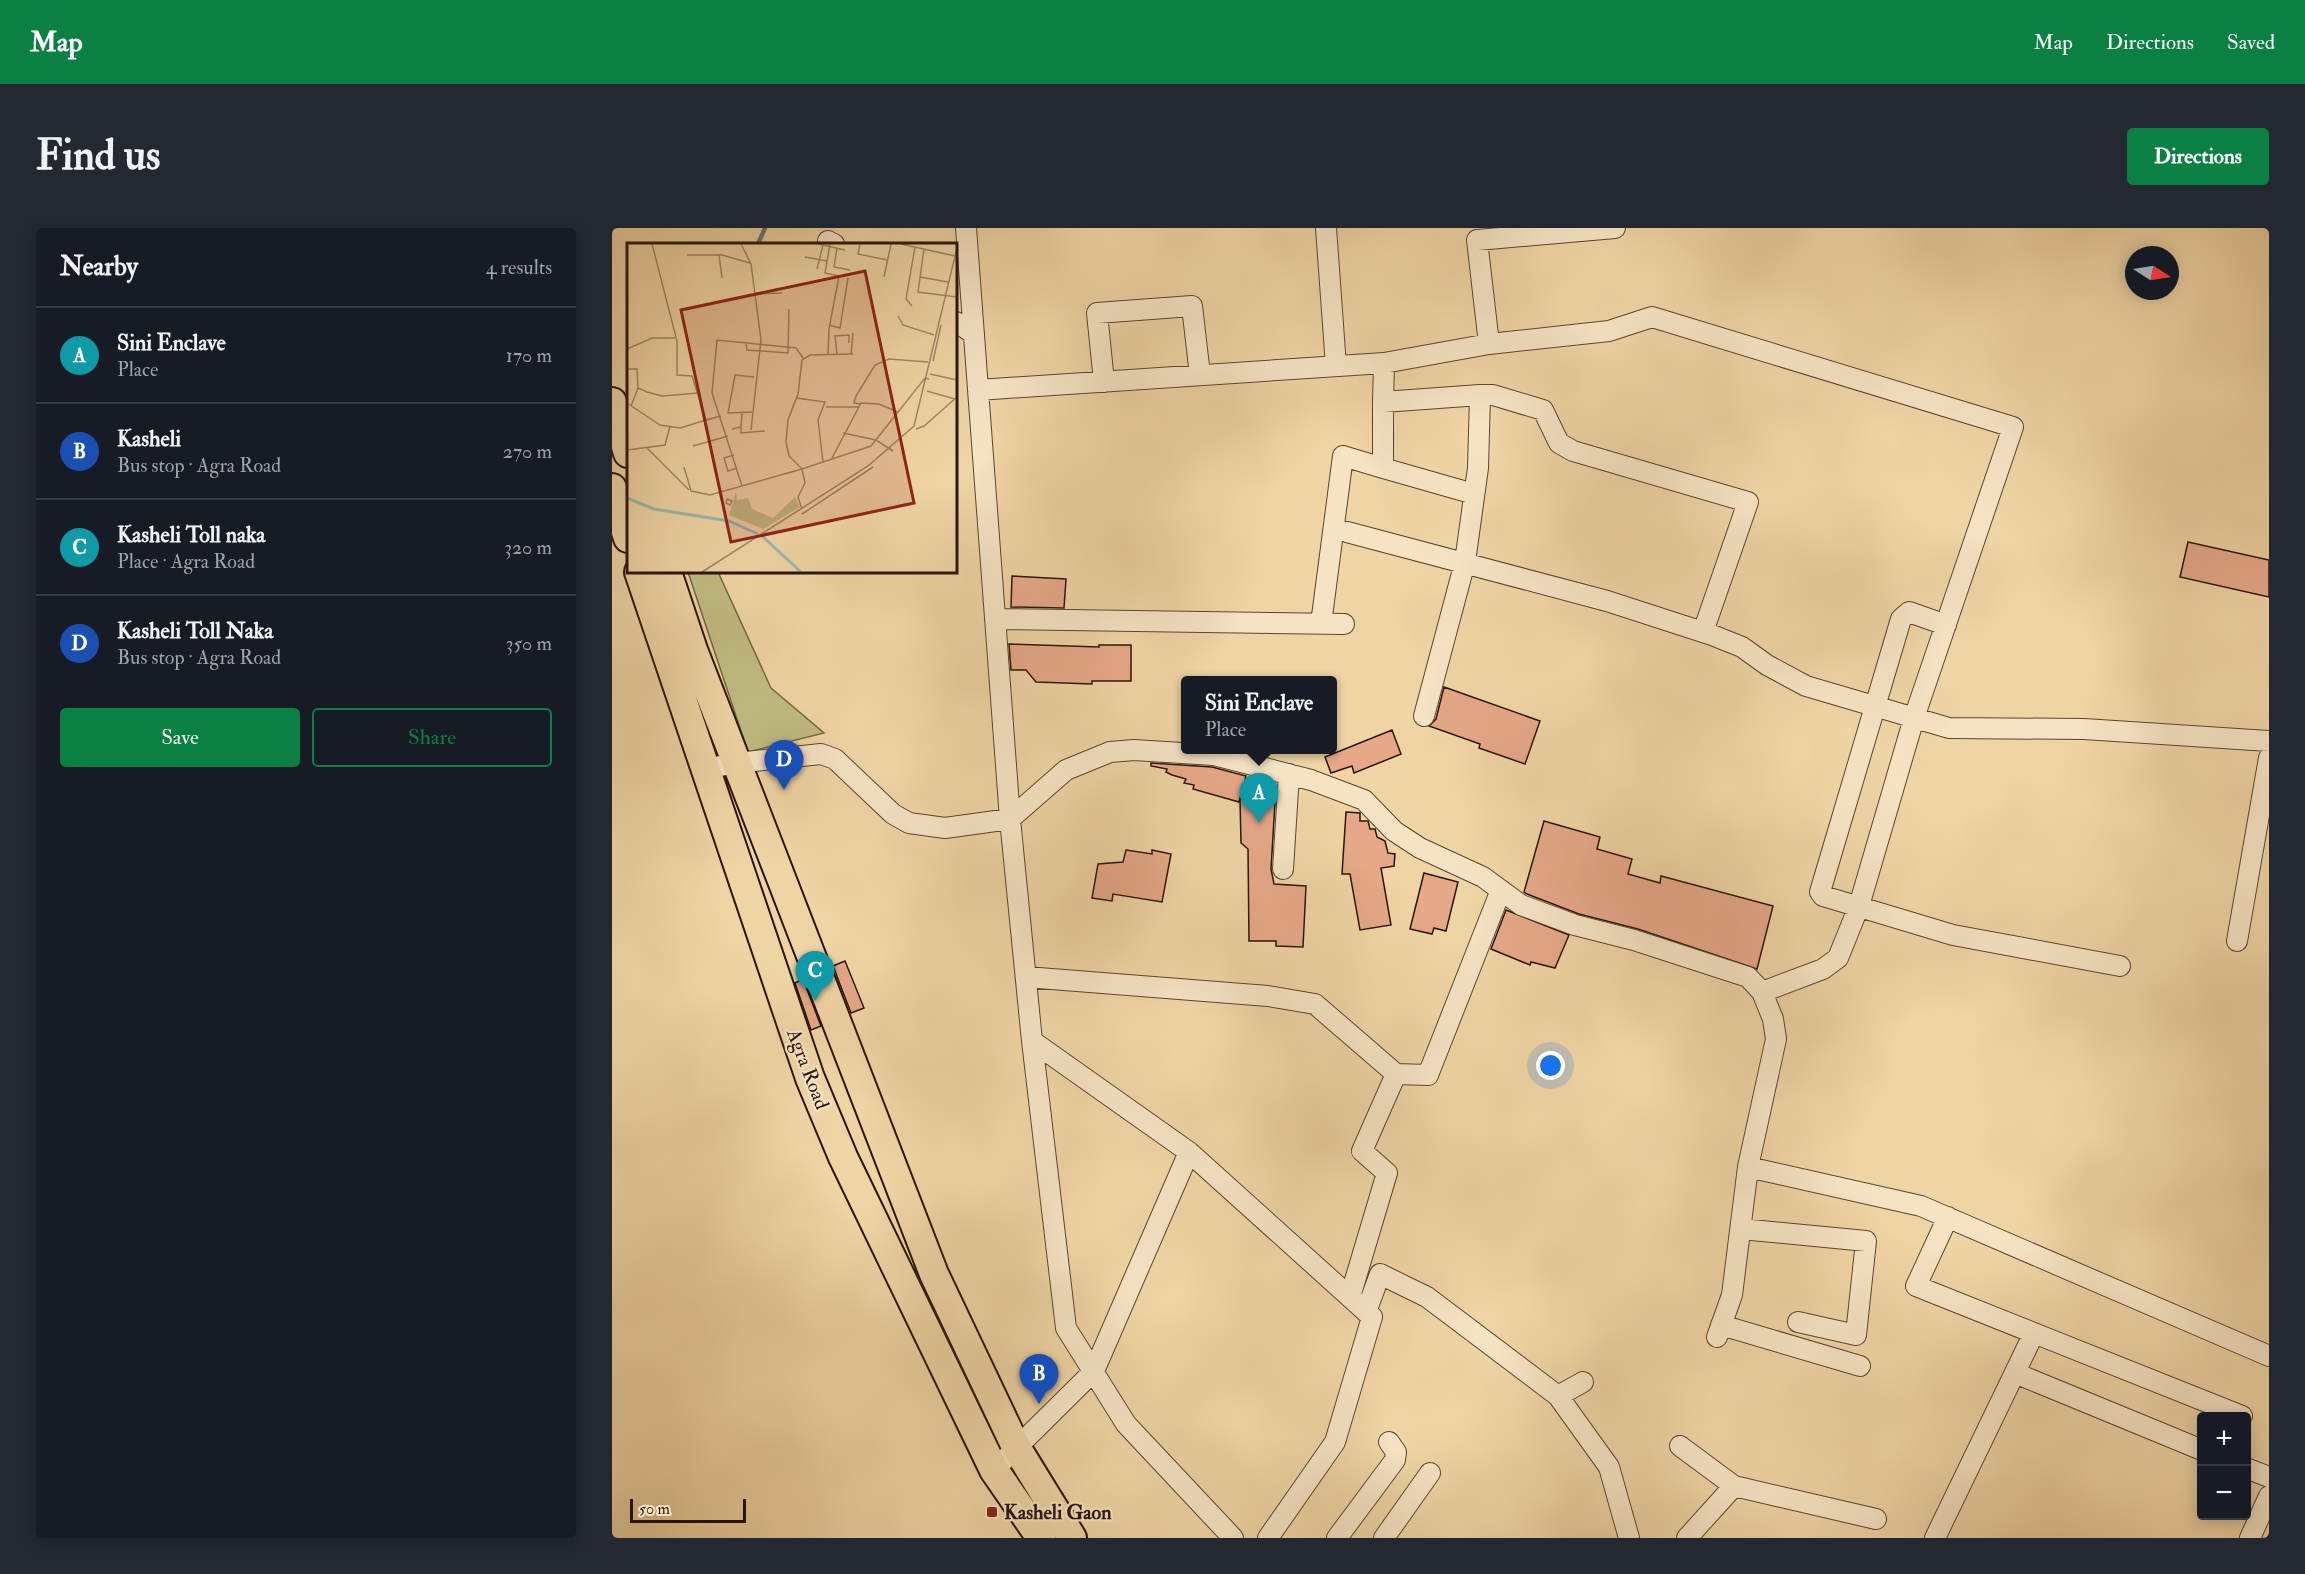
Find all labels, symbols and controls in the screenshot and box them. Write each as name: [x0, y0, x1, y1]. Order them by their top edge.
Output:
text: Map: [30, 25, 83, 60]
text: Map: [2033, 29, 2073, 56]
text: Directions: [2106, 29, 2194, 56]
text: Saved: [2227, 29, 2275, 56]
button: Directions: [2127, 128, 2269, 185]
text: Find us: [36, 130, 160, 182]
inset map: [627, 243, 957, 573]
north arrow: [2125, 246, 2179, 300]
text: Nearby: [60, 251, 138, 283]
text: 4 results: [486, 255, 552, 280]
text: Sini Enclave: [117, 329, 226, 357]
text: A: [73, 343, 86, 368]
text: 170 m: [506, 343, 552, 368]
text: Place: [117, 357, 158, 382]
text: Kasheli: [117, 425, 181, 453]
text: B: [73, 439, 86, 464]
text: 270 m: [503, 439, 552, 464]
text: Bus stop · Agra Road: [117, 453, 281, 478]
text: Kasheli Toll naka: [117, 521, 265, 549]
text: C: [72, 535, 87, 560]
text: 320 m: [504, 535, 552, 560]
text: Place · Agra Road: [117, 549, 255, 574]
text: Kasheli Toll Naka: [117, 617, 273, 645]
text: D: [71, 631, 88, 656]
text: 350 m: [506, 631, 552, 656]
text: Bus stop · Agra Road: [117, 645, 281, 670]
popup: [1181, 676, 1337, 754]
text: Sini Enclave: [1205, 689, 1313, 717]
button: Save: [60, 708, 300, 767]
button: Share: [312, 708, 552, 767]
text: Place: [1205, 717, 1246, 742]
pin: D: [764, 740, 804, 790]
pin: A: [1240, 774, 1278, 823]
pin: C: [796, 952, 834, 1001]
street label: Agra Road: [781, 1024, 835, 1113]
your location: [1536, 1051, 1565, 1080]
pin: B: [1020, 1354, 1058, 1404]
map controls: [2197, 1412, 2251, 1520]
button: +: [2197, 1412, 2251, 1466]
button: −: [2197, 1466, 2251, 1520]
scale bar: [630, 1496, 746, 1524]
text: 50 m: [639, 1499, 670, 1519]
place label: Kasheli Gaon: [1004, 1500, 1112, 1525]
marker: Kasheli Gaon: [985, 1505, 999, 1519]

